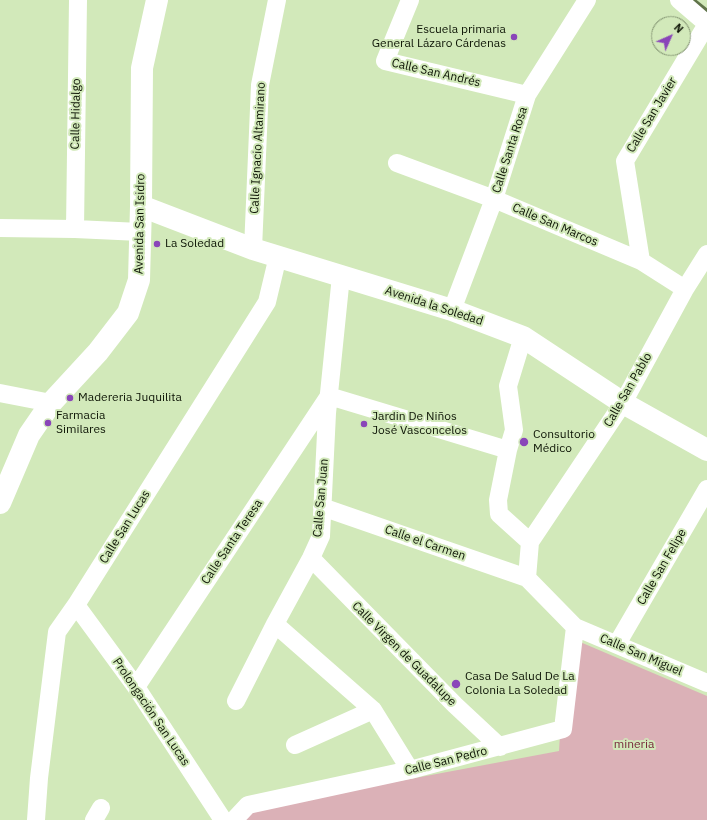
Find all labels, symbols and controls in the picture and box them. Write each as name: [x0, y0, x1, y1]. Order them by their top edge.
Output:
north arrow: [651, 16, 691, 56]
text: N: [671, 20, 687, 36]
place label: Escuela primaria General Lázaro Cárdenas: [372, 23, 506, 51]
marker: Escuela primaria General Lázaro Cárdenas: [509, 32, 519, 42]
street label: Calle San Andrés: [390, 56, 482, 90]
street label: Calle San Javier: [624, 75, 680, 155]
street label: Calle Hidalgo: [68, 78, 84, 150]
street label: Calle Ignacio Altamirano: [247, 82, 269, 214]
street label: Calle Santa Rosa: [489, 105, 531, 195]
street label: Avenida San Isidro: [132, 174, 148, 274]
street label: Calle San Marcos: [510, 200, 600, 250]
place label: La Soledad: [165, 237, 224, 251]
marker: La Soledad: [152, 239, 162, 249]
street label: Avenida la Soledad: [383, 283, 485, 329]
street label: Calle San Pablo: [601, 350, 655, 430]
place label: Madereria Juquilita: [78, 391, 182, 405]
marker: Madereria Juquilita: [65, 393, 75, 403]
place label: Farmacia Similares: [56, 409, 106, 437]
place label: Jardin De Niños José Vasconcelos: [372, 410, 467, 438]
marker: Farmacia Similares: [43, 418, 53, 428]
marker: Jardin De Niños José Vasconcelos: [359, 419, 369, 429]
place label: Consultorio Médico: [533, 428, 595, 456]
marker: Consultorio Médico: [518, 436, 530, 448]
street label: Calle San Juan: [310, 458, 332, 538]
street label: Calle San Lucas: [97, 488, 153, 566]
street label: Calle Santa Teresa: [198, 497, 266, 587]
street label: Calle el Carmen: [383, 522, 467, 564]
street label: Calle San Felipe: [634, 526, 690, 608]
street label: Calle Virgen de Guadalupe: [349, 599, 459, 709]
street label: Calle San Miguel: [597, 631, 685, 679]
street label: Prolongación San Lucas: [109, 655, 193, 769]
place label: Casa De Salud De La Colonia La Soledad: [465, 670, 575, 698]
marker: Casa De Salud De La Colonia La Soledad: [450, 678, 462, 690]
park label: mineria: [614, 738, 654, 752]
street label: Calle San Pedro: [403, 744, 489, 778]

